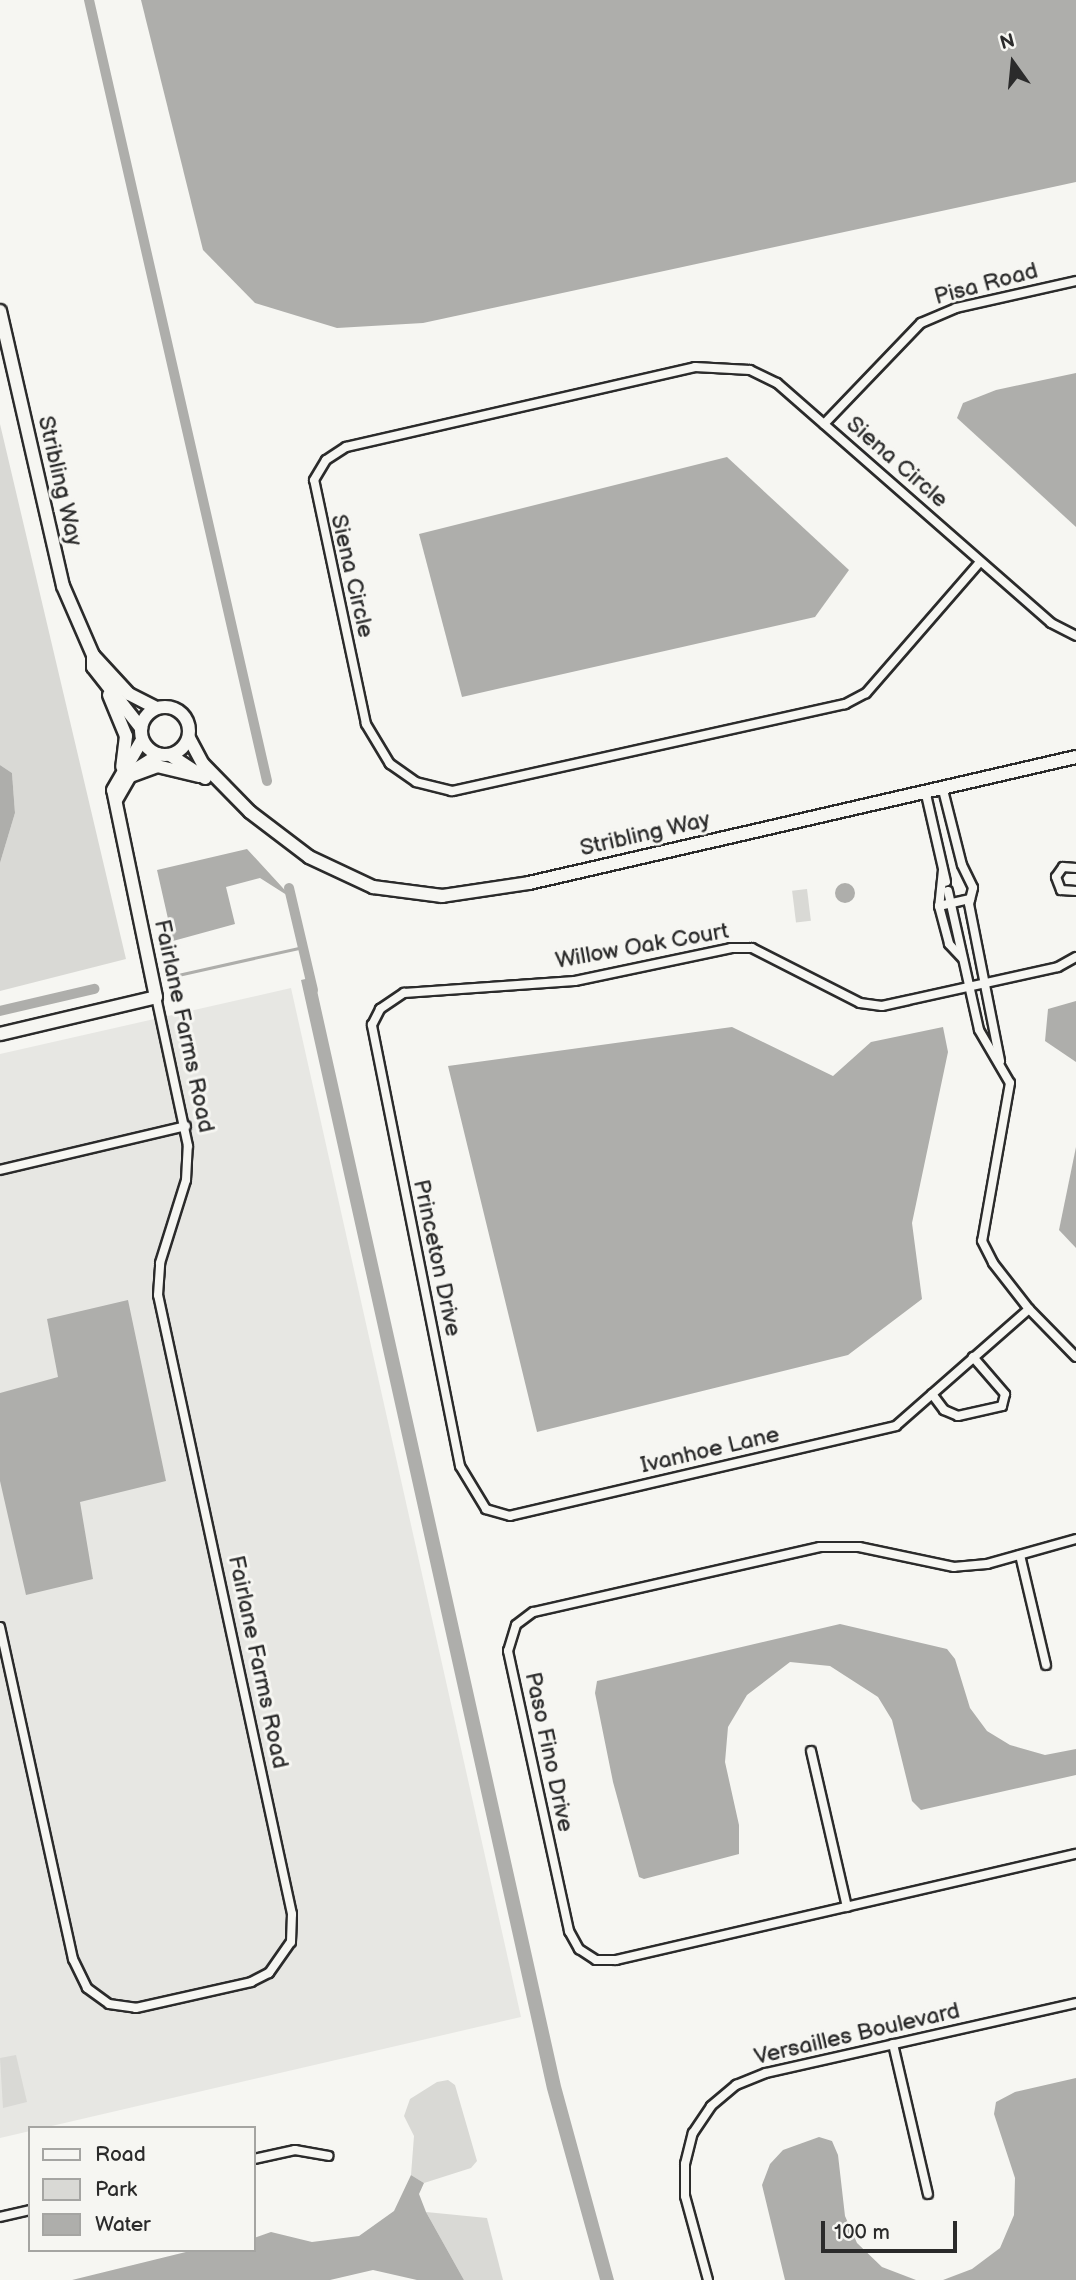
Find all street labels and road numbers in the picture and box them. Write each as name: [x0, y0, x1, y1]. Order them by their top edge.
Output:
street label: Pisa Road: [931, 257, 1041, 311]
street label: Siena Circle: [841, 410, 953, 514]
street label: Stribling Way: [32, 413, 88, 549]
street label: Siena Circle: [324, 512, 380, 640]
street label: Stribling Way: [577, 806, 713, 862]
street label: Fairlane Farms Road: [148, 917, 220, 1135]
street label: Willow Oak Court: [553, 917, 731, 975]
street label: Princeton Drive: [407, 1177, 467, 1339]
street label: Ivanhoe Lane: [638, 1421, 782, 1479]
street label: Fairlane Farms Road: [222, 1553, 294, 1771]
street label: Paso Fino Drive: [519, 1670, 579, 1834]
street label: Versailles Boulevard: [751, 1997, 963, 2071]

